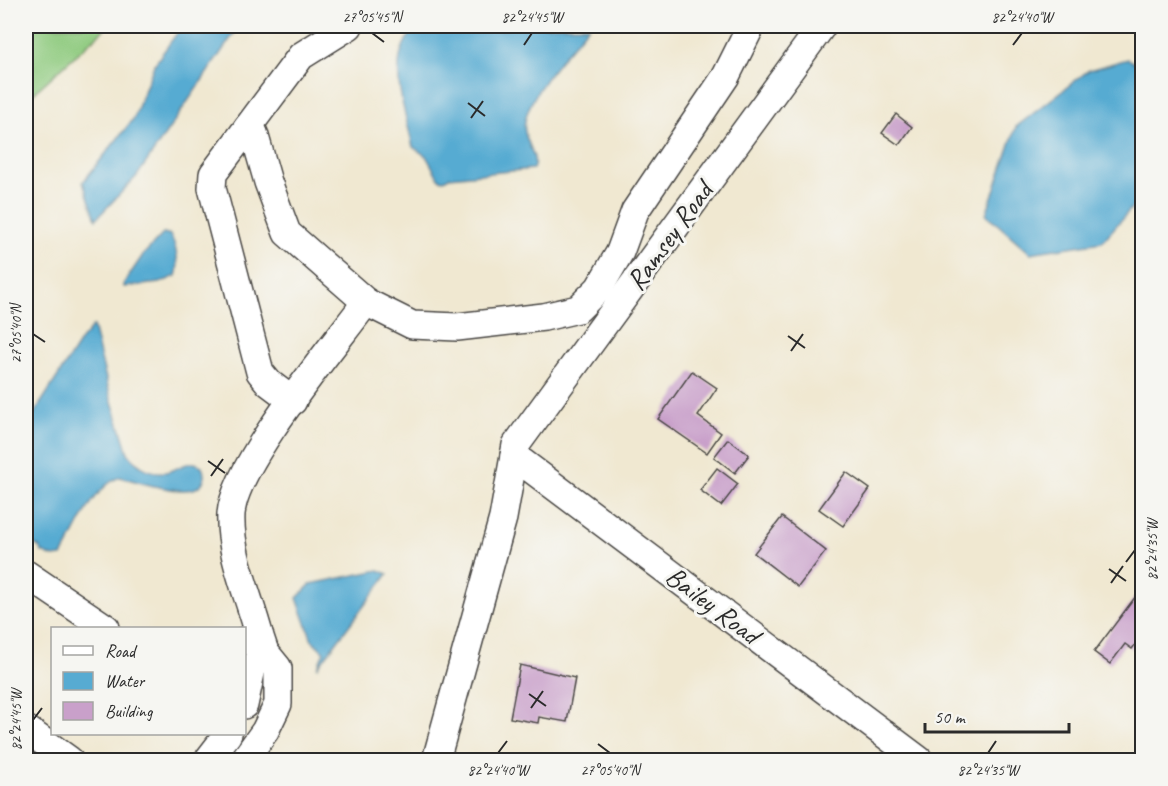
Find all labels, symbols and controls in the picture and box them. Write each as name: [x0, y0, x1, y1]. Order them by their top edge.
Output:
text: 27°05'45"N: [342, 8, 405, 27]
text: 82°24'45"W: [502, 8, 566, 27]
text: 82°24'40"W: [992, 8, 1056, 27]
street label: Ramsey Road: [618, 172, 722, 297]
text: 27°05'40"N: [7, 301, 26, 364]
text: 82°24'35"W: [1143, 516, 1162, 580]
street label: Bailey Road: [659, 558, 770, 654]
legend: [51, 627, 246, 735]
text: Road: [105, 640, 138, 662]
text: Water: [105, 670, 146, 692]
text: 82°24'45"W: [7, 686, 26, 750]
scale bar: [925, 696, 1069, 734]
text: Building: [105, 700, 154, 722]
text: 50 m: [934, 706, 967, 728]
text: 82°24'40"W: [468, 761, 532, 780]
text: 27°05'40"N: [580, 761, 643, 780]
text: 82°24'35"W: [958, 761, 1022, 780]

